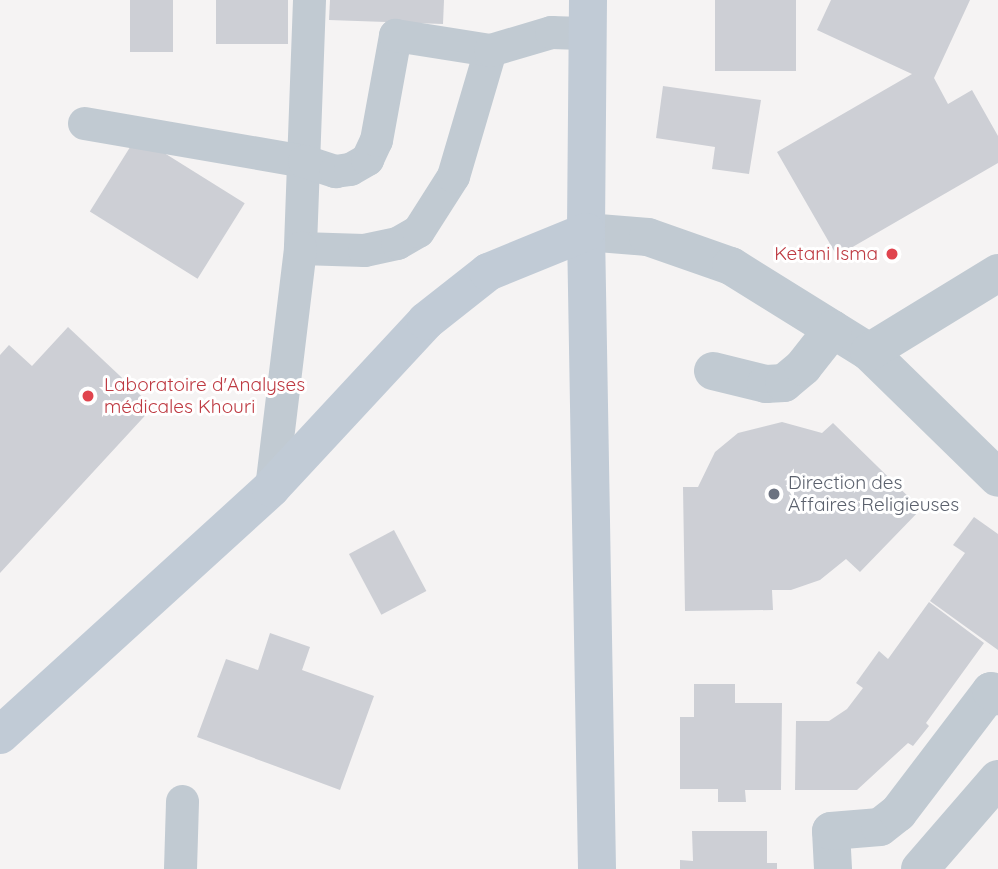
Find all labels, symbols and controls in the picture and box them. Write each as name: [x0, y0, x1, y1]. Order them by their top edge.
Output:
place label: Ketani Isma: [774, 243, 878, 265]
marker: Ketani Isma: [884, 246, 900, 262]
place label: Laboratoire d'Analyses médicales Khouri: [104, 374, 305, 418]
marker: Laboratoire d'Analyses médicales Khouri: [78, 386, 98, 406]
place label: Direction des Affaires Religieuses: [788, 472, 959, 516]
marker: Direction des Affaires Religieuses: [766, 486, 782, 502]

